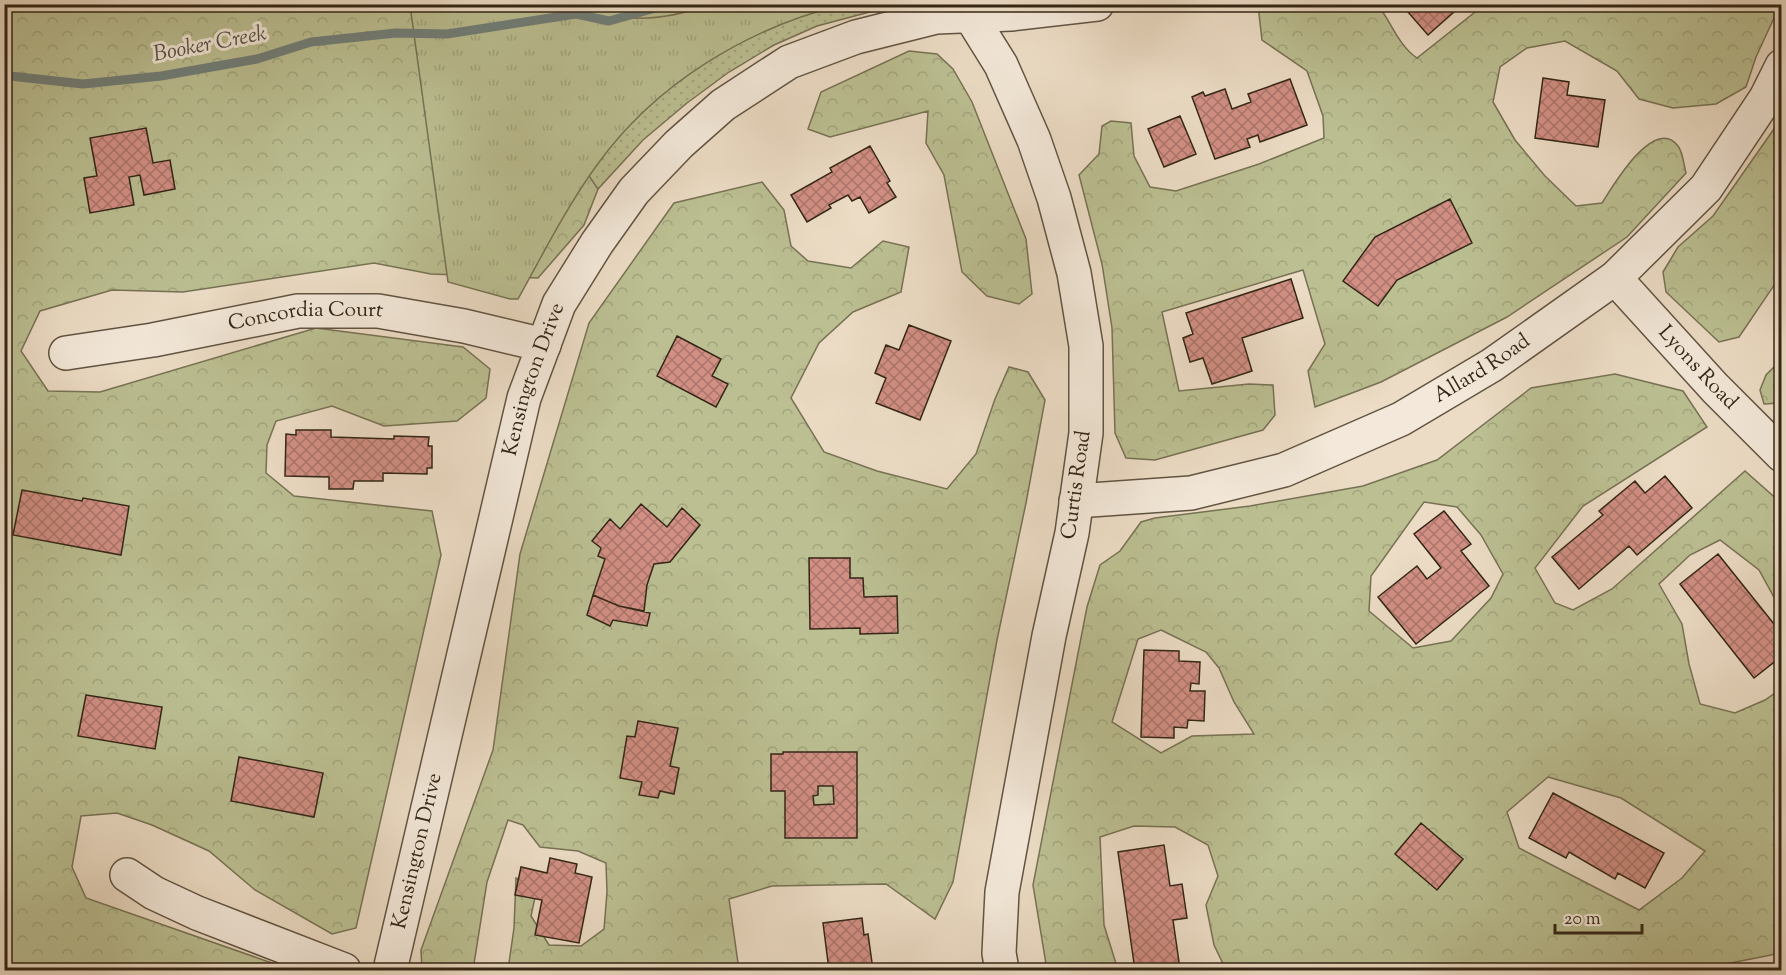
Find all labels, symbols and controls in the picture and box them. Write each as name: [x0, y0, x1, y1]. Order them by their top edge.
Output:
water label: Booker Creek: [151, 18, 269, 72]
street label: Concordia Court: [226, 296, 386, 340]
street label: Kensington Drive: [496, 299, 573, 459]
street label: Lyons Road: [1650, 319, 1744, 417]
street label: Allard Road: [1428, 327, 1537, 411]
street label: Curtis Road: [1055, 428, 1100, 541]
street label: Kensington Drive: [385, 770, 451, 932]
scale bar: [1555, 897, 1642, 935]
text: 20 m: [1564, 907, 1601, 933]

